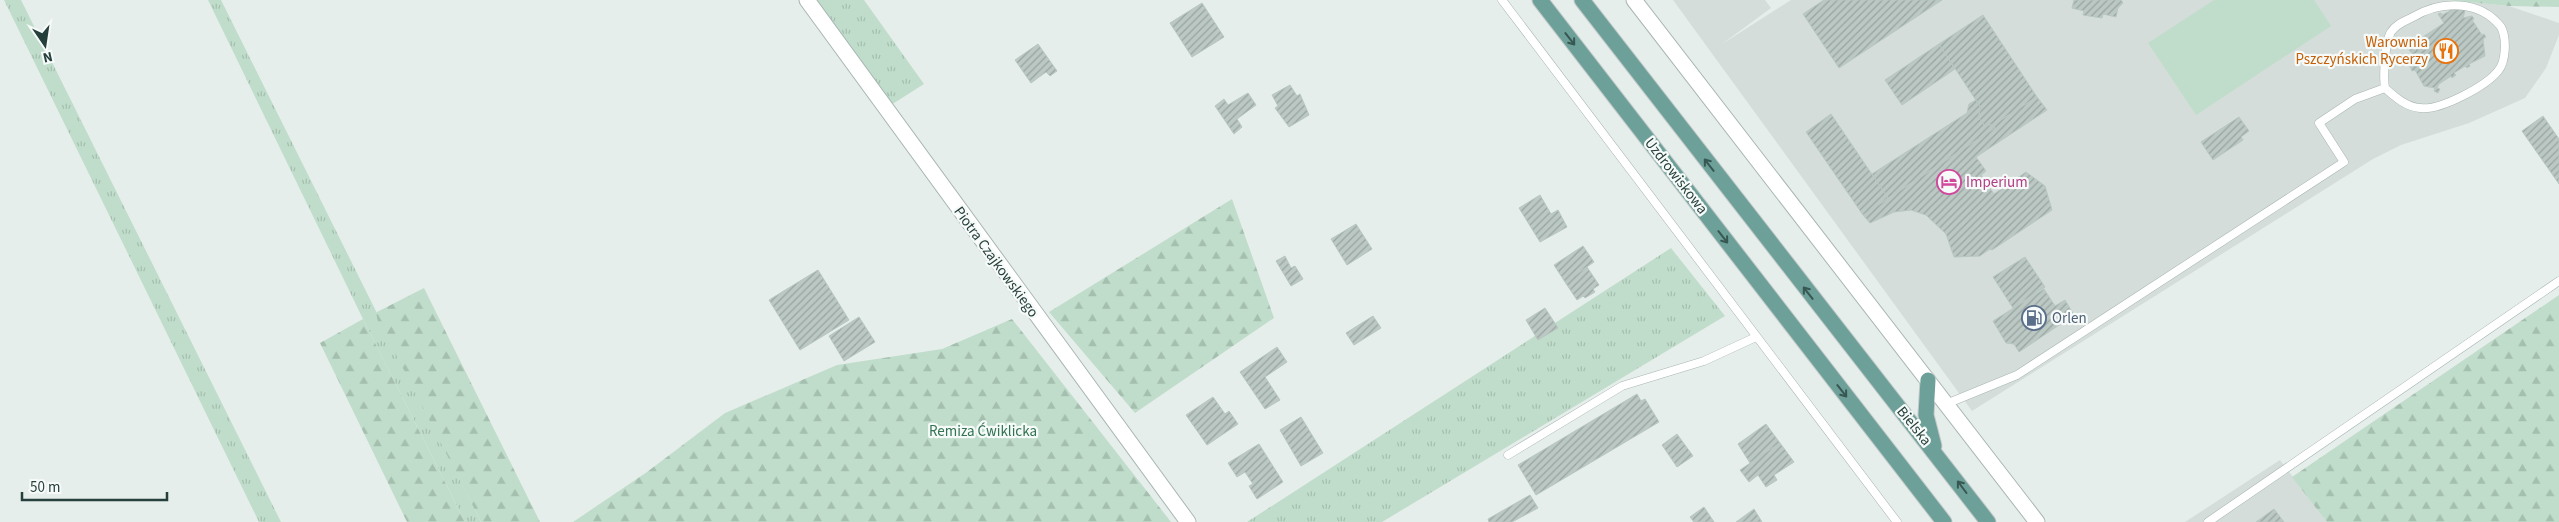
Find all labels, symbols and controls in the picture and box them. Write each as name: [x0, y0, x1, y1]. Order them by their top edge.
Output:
north arrow: [20, 20, 70, 70]
one-way arrow: [1564, 32, 1575, 45]
place label: Warownia Pszczyńskich Rycerzy: [2295, 32, 2428, 70]
restaurant icon: Warownia Pszczyńskich Rycerzy: [2433, 38, 2459, 64]
text: N: [41, 46, 54, 67]
street label: Uzdrowiskowa: [1640, 133, 1712, 219]
one-way arrow: [1703, 159, 1714, 172]
hotel icon: Imperium: [1936, 169, 1962, 195]
place label: Imperium: [1966, 172, 2028, 193]
street label: Piotra Czajkowskiego: [949, 202, 1043, 322]
one-way arrow: [1717, 230, 1728, 243]
one-way arrow: [1803, 287, 1814, 300]
fuel station icon: Orlen: [2021, 305, 2047, 331]
place label: Orlen: [2052, 308, 2087, 329]
one-way arrow: [1837, 384, 1847, 398]
street label: Bielska: [1892, 402, 1936, 450]
park label: Remiza Ćwiklicka: [929, 421, 1037, 442]
scale bar: [22, 470, 168, 502]
text: 50 m: [30, 477, 60, 498]
one-way arrow: [1957, 480, 1967, 494]

